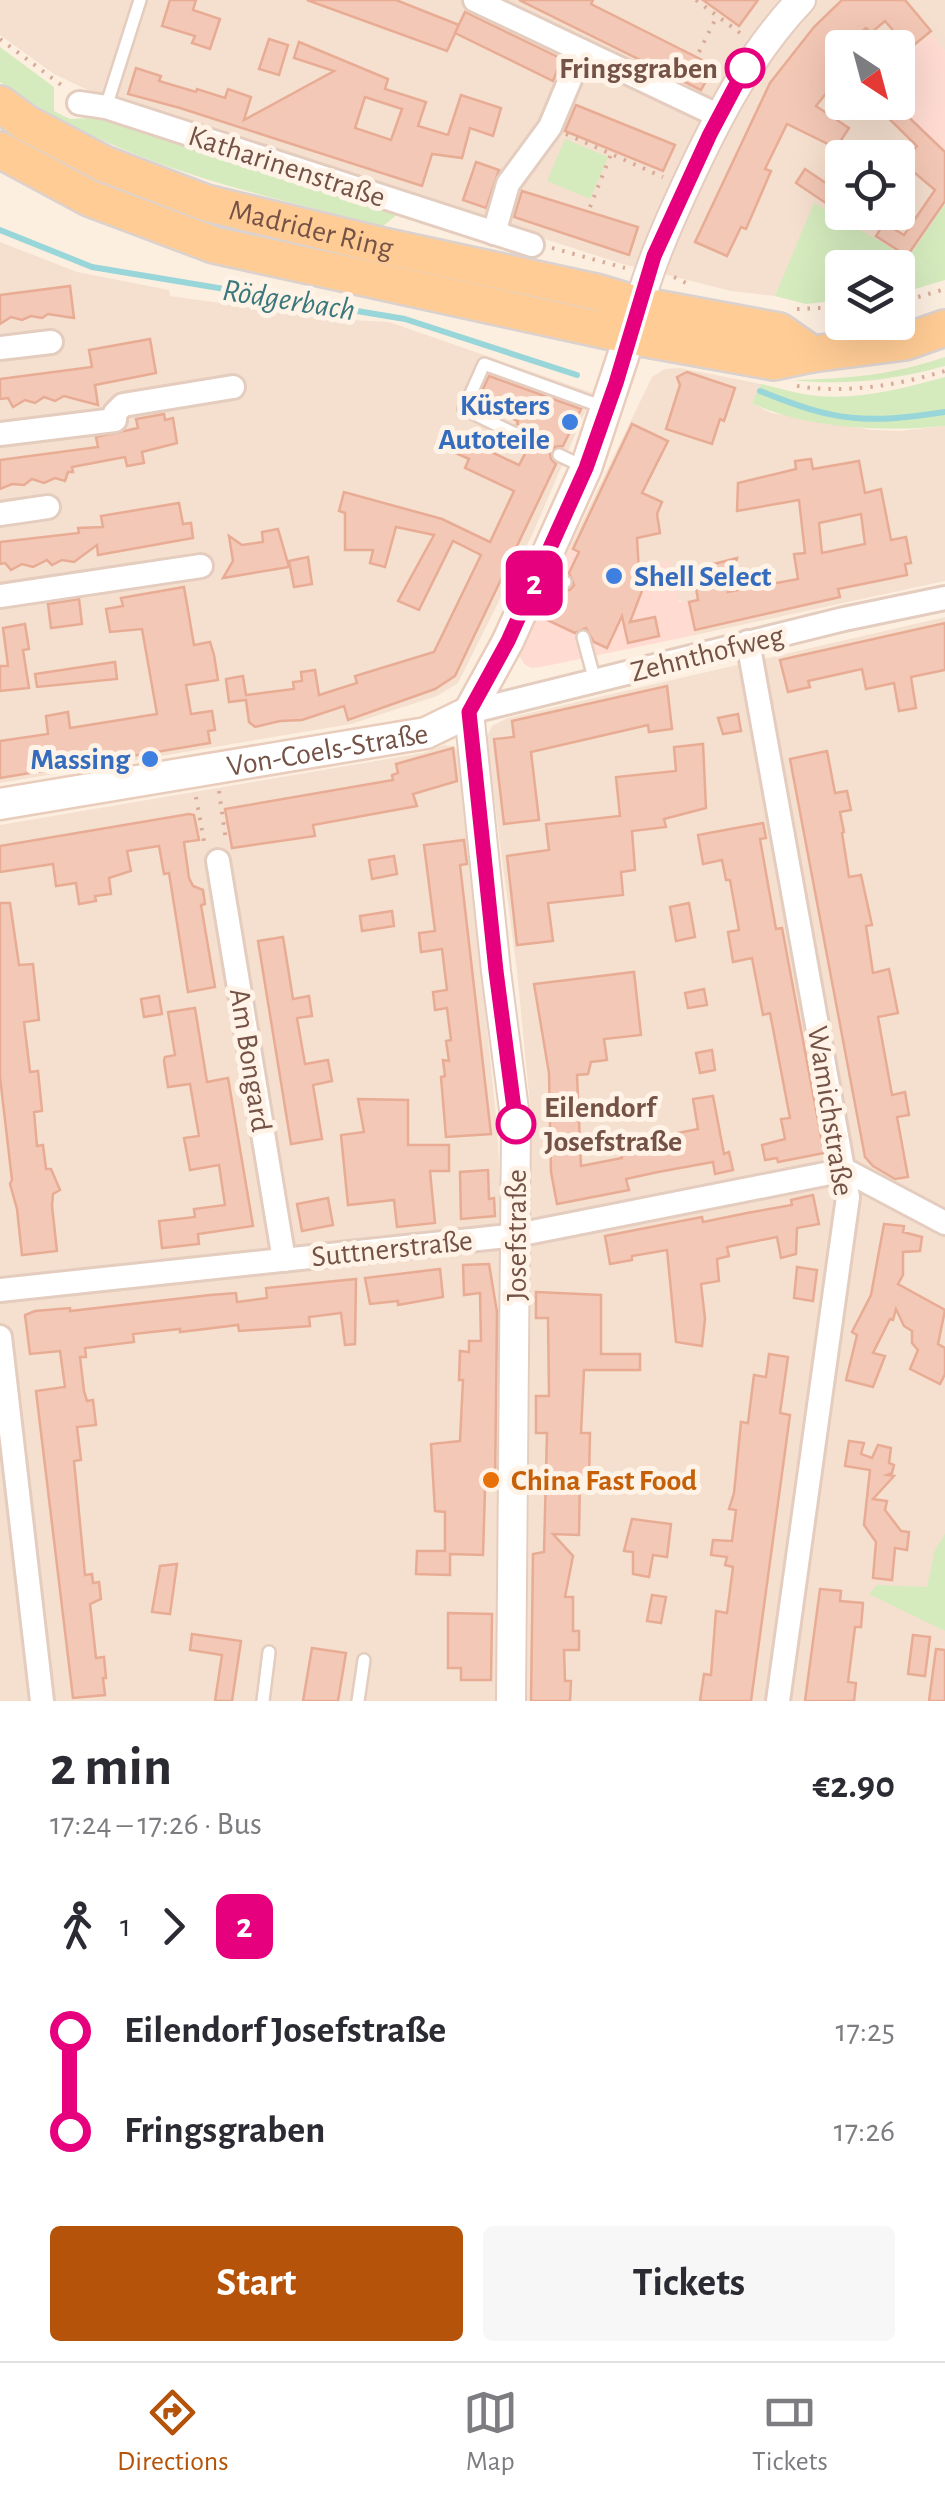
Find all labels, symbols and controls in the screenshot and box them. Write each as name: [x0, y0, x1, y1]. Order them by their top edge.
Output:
north arrow: [825, 30, 915, 120]
map controls: [825, 30, 915, 340]
marker: Fringsgraben: [726, 49, 764, 87]
place label: Fringsgraben: [559, 54, 718, 84]
street label: Katharinenstraße: [185, 121, 389, 213]
button: locate: [825, 140, 915, 230]
street label: Madrider Ring: [226, 195, 396, 264]
button: layers: [825, 250, 915, 340]
water label: Rödgerbach: [220, 274, 357, 326]
place label: Küsters Autoteile: [438, 391, 550, 455]
marker: Küsters Autoteile: [559, 411, 581, 433]
line badge: 2: [502, 550, 566, 616]
place label: Shell Select: [634, 562, 771, 592]
marker: Shell Select: [603, 565, 625, 587]
text: 2: [526, 566, 542, 601]
street label: Zehnthofweg: [628, 620, 787, 687]
street label: Von-Coels-Straße: [225, 719, 431, 782]
place label: Massing: [30, 745, 131, 775]
marker: Massing: [139, 748, 161, 770]
street label: Am Bongard: [224, 986, 276, 1134]
street label: Wamichstraße: [802, 1024, 858, 1198]
place label: Eilendorf Josefstraße: [544, 1093, 682, 1157]
marker: Eilendorf Josefstraße: [497, 1105, 535, 1143]
street label: Josefstraße: [502, 1169, 532, 1301]
street label: Suttnerstraße: [310, 1226, 474, 1272]
place label: China Fast Food: [511, 1466, 697, 1496]
marker: China Fast Food: [480, 1469, 502, 1491]
text: 2 min: [50, 1740, 172, 1795]
text: €2.90: [813, 1767, 895, 1805]
text: 17:24 – 17:26 · Bus: [50, 1808, 262, 1840]
icon: walk: [50, 1899, 105, 1954]
icon: forward: [146, 1899, 201, 1954]
text: 2: [236, 1909, 253, 1944]
text: 1: [120, 1910, 131, 1942]
text: Eilendorf Josefstraße: [124, 2012, 446, 2050]
text: 17:25: [835, 2015, 895, 2047]
text: Fringsgraben: [124, 2112, 325, 2150]
text: 17:26: [834, 2115, 895, 2147]
button: Start: [50, 2226, 463, 2341]
button: Tickets: [483, 2226, 895, 2341]
tab: Directions: [117, 2385, 229, 2479]
tab: Map: [463, 2385, 518, 2479]
tab: Tickets: [752, 2385, 828, 2479]

